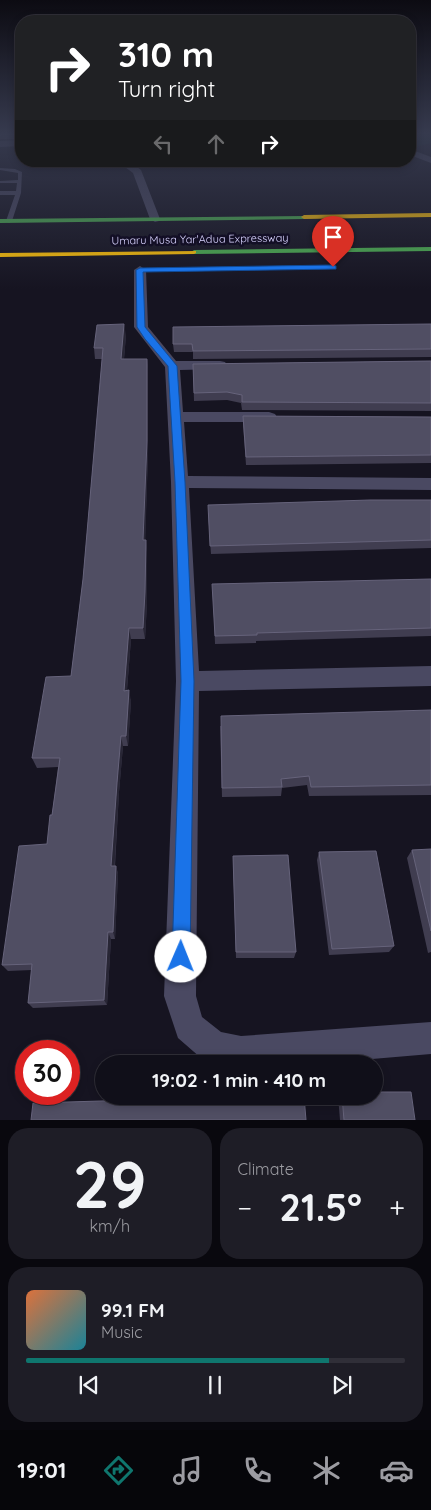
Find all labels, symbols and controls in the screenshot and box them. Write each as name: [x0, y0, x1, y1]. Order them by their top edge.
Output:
text: 310 m: [118, 32, 214, 76]
icon: right: [35, 35, 100, 100]
text: Turn right: [118, 75, 215, 103]
icon: left: [149, 130, 177, 158]
icon: ahead: [202, 130, 230, 158]
icon: right: [255, 130, 283, 158]
pin: [312, 216, 354, 267]
icon: arrive: [319, 223, 347, 251]
street label: Umaru Musa Yar'Adua Expressway: [111, 230, 289, 248]
position arrow: [154, 930, 206, 982]
speed limit sign: 30: [15, 1040, 80, 1105]
text: 19:02 · 1 min · 410 m: [152, 1068, 326, 1092]
text: 29: [73, 1143, 147, 1224]
text: Climate: [238, 1159, 294, 1179]
text: 21.5°: [279, 1183, 362, 1231]
text: −: [238, 1190, 252, 1225]
text: +: [389, 1190, 405, 1225]
text: km/h: [89, 1216, 130, 1236]
text: 99.1 FM: [101, 1298, 165, 1322]
text: Music: [101, 1322, 143, 1342]
icon: previous: [75, 1371, 103, 1399]
icon: pause: [201, 1371, 229, 1399]
icon: next: [328, 1371, 356, 1399]
icon: directions: [101, 1453, 136, 1488]
icon: music: [170, 1453, 205, 1488]
icon: phone: [240, 1453, 275, 1488]
icon: climate: [309, 1453, 344, 1488]
icon: car: [379, 1453, 414, 1488]
text: 19:01: [17, 1456, 66, 1484]

